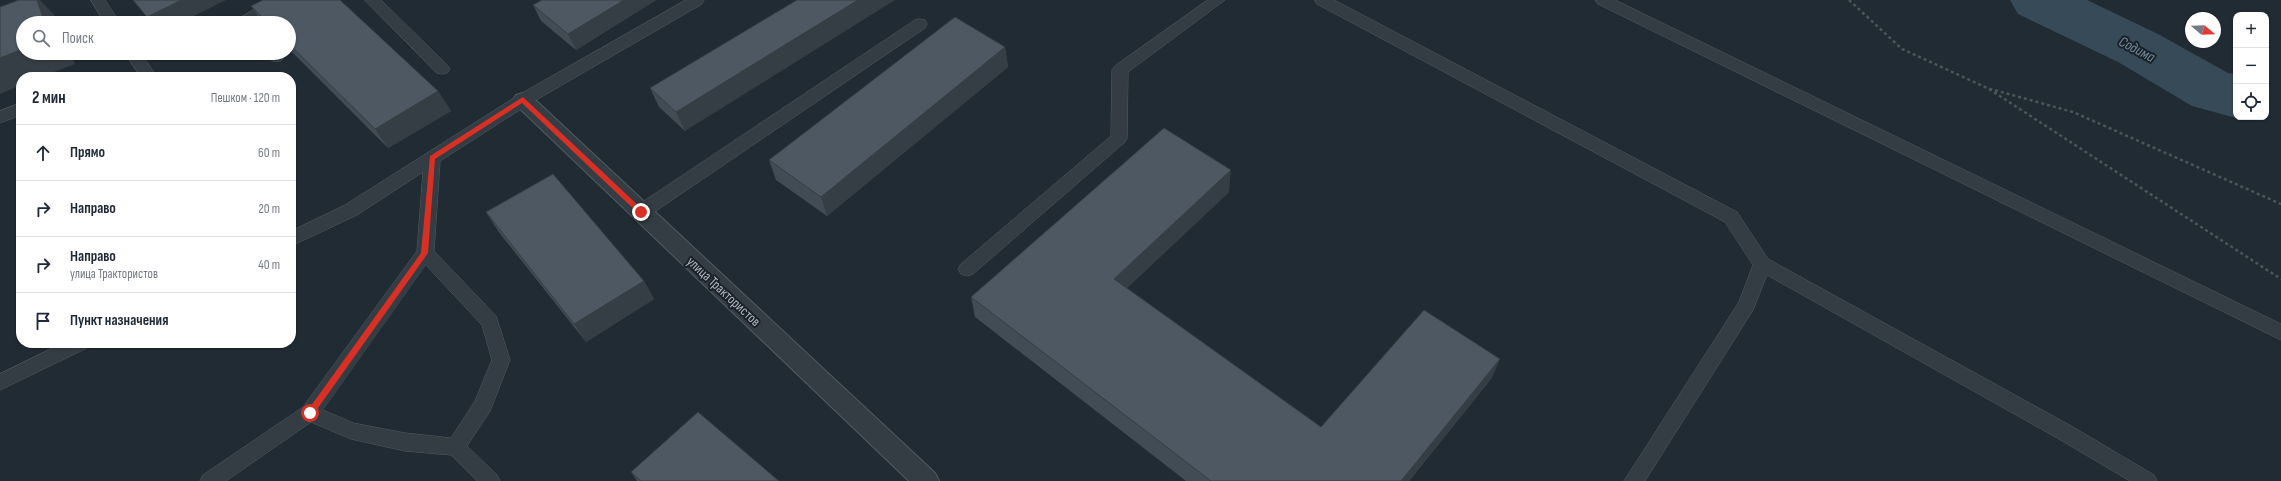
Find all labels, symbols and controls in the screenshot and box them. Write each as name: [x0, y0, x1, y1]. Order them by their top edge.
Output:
north arrow: [2185, 12, 2221, 48]
map controls: [2233, 12, 2269, 120]
button: +: [2233, 12, 2269, 48]
search box: [16, 16, 296, 60]
icon: search: [30, 27, 52, 49]
text: Поиск: [62, 29, 94, 48]
water label: Содима: [2115, 32, 2158, 67]
button: −: [2233, 48, 2269, 84]
button: locate: [2233, 84, 2269, 120]
text: 2 мин: [32, 88, 66, 108]
text: Пешком · 120 m: [211, 90, 280, 106]
icon: ahead: [32, 142, 54, 164]
text: Прямо: [70, 143, 105, 162]
text: 60 m: [258, 145, 280, 161]
icon: right: [32, 198, 54, 220]
text: Направо: [70, 199, 116, 218]
text: 20 m: [258, 201, 280, 217]
route end: [632, 203, 650, 221]
text: Направо: [70, 247, 116, 266]
street label: улица Трактористов: [683, 253, 764, 330]
icon: right: [32, 254, 54, 276]
text: 40 m: [258, 257, 280, 273]
text: улица Трактористов: [70, 266, 158, 282]
icon: arrive: [32, 310, 54, 332]
text: Пункт назначения: [70, 311, 168, 330]
route start: [301, 404, 319, 422]

